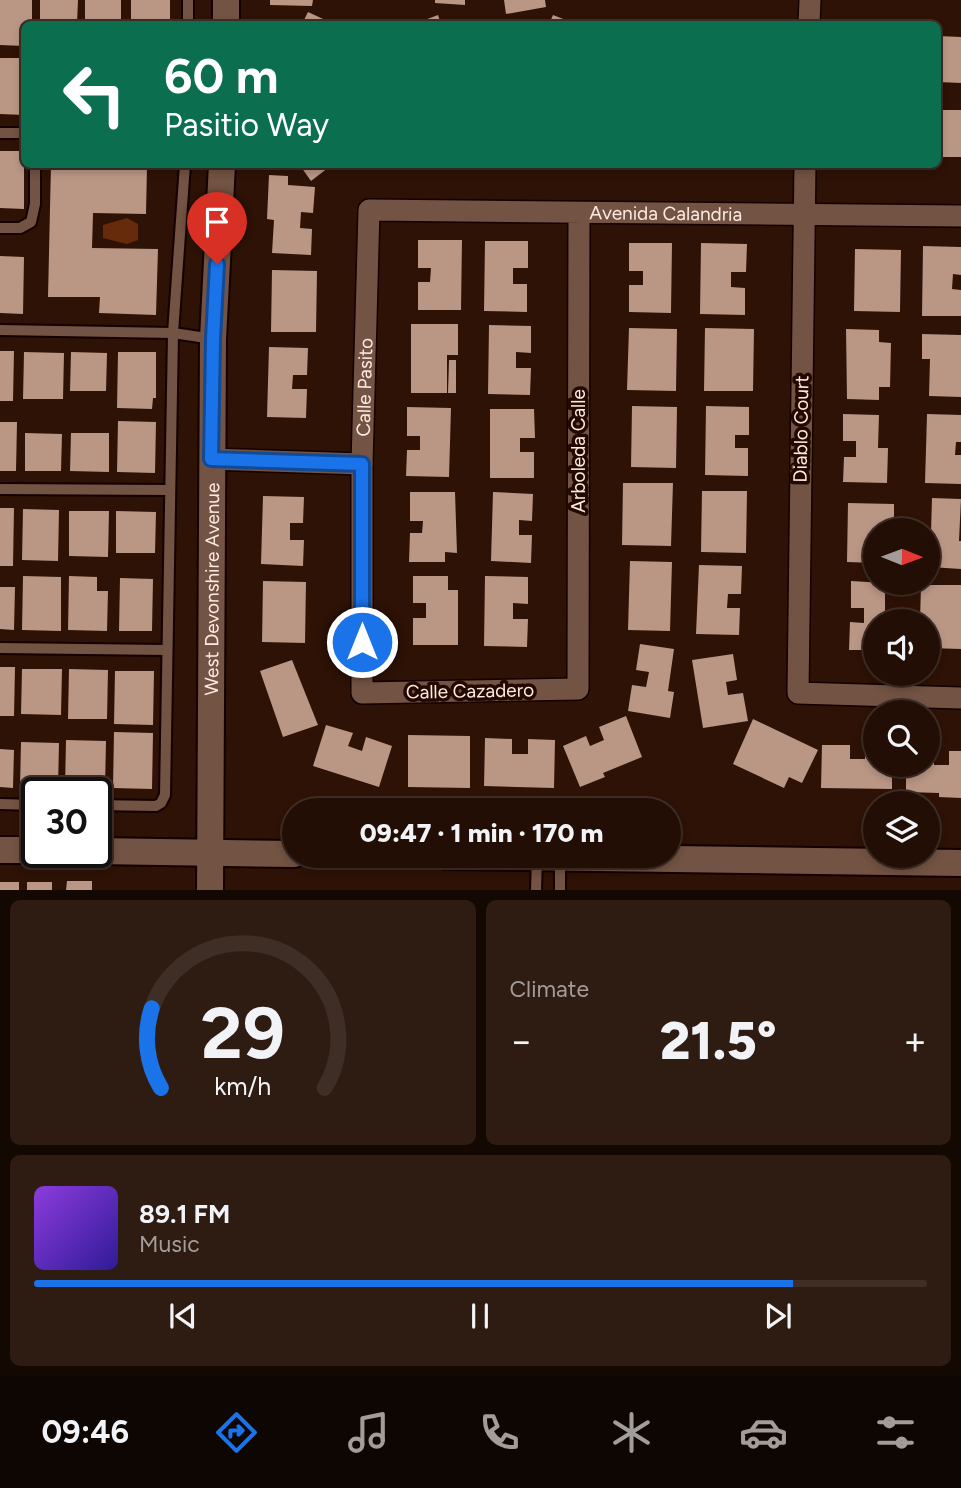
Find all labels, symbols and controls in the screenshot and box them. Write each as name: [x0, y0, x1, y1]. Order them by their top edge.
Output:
text: 60 m: [164, 46, 279, 105]
icon: left: [49, 49, 140, 140]
text: Pasitio Way: [164, 106, 329, 144]
pin: [187, 192, 247, 264]
street label: Avenida Calandria: [589, 201, 742, 225]
icon: arrive: [198, 203, 236, 241]
street label: Calle Pasito: [351, 337, 377, 437]
street label: Diablo Court: [789, 375, 813, 483]
street label: Arboleda Calle: [567, 389, 590, 513]
street label: West Devonshire Avenue: [200, 483, 224, 695]
north arrow: [863, 518, 940, 595]
map controls: [863, 518, 940, 868]
position arrow: [325, 605, 399, 679]
button: sound: [863, 609, 940, 686]
street label: Calle Cazadero: [406, 678, 534, 704]
button: search: [863, 700, 940, 777]
speed limit sign: 30: [21, 777, 112, 868]
button: layers: [863, 791, 940, 868]
text: 09:47 · 1 min · 170 m: [360, 817, 603, 849]
text: Climate: [510, 975, 589, 1003]
text: 29: [201, 990, 285, 1077]
text: 21.5°: [660, 1010, 777, 1072]
text: −: [510, 1018, 533, 1064]
text: +: [903, 1018, 927, 1064]
text: km/h: [214, 1071, 271, 1101]
text: 89.1 FM: [139, 1198, 230, 1230]
text: Music: [139, 1230, 200, 1258]
icon: previous: [164, 1297, 202, 1335]
icon: pause: [461, 1297, 499, 1335]
icon: next: [759, 1297, 797, 1335]
icon: directions: [212, 1408, 261, 1457]
icon: music: [344, 1408, 393, 1457]
icon: phone: [475, 1408, 524, 1457]
icon: climate: [607, 1408, 656, 1457]
icon: car: [739, 1408, 788, 1457]
icon: filters: [871, 1408, 920, 1457]
text: 09:46: [41, 1413, 129, 1451]

